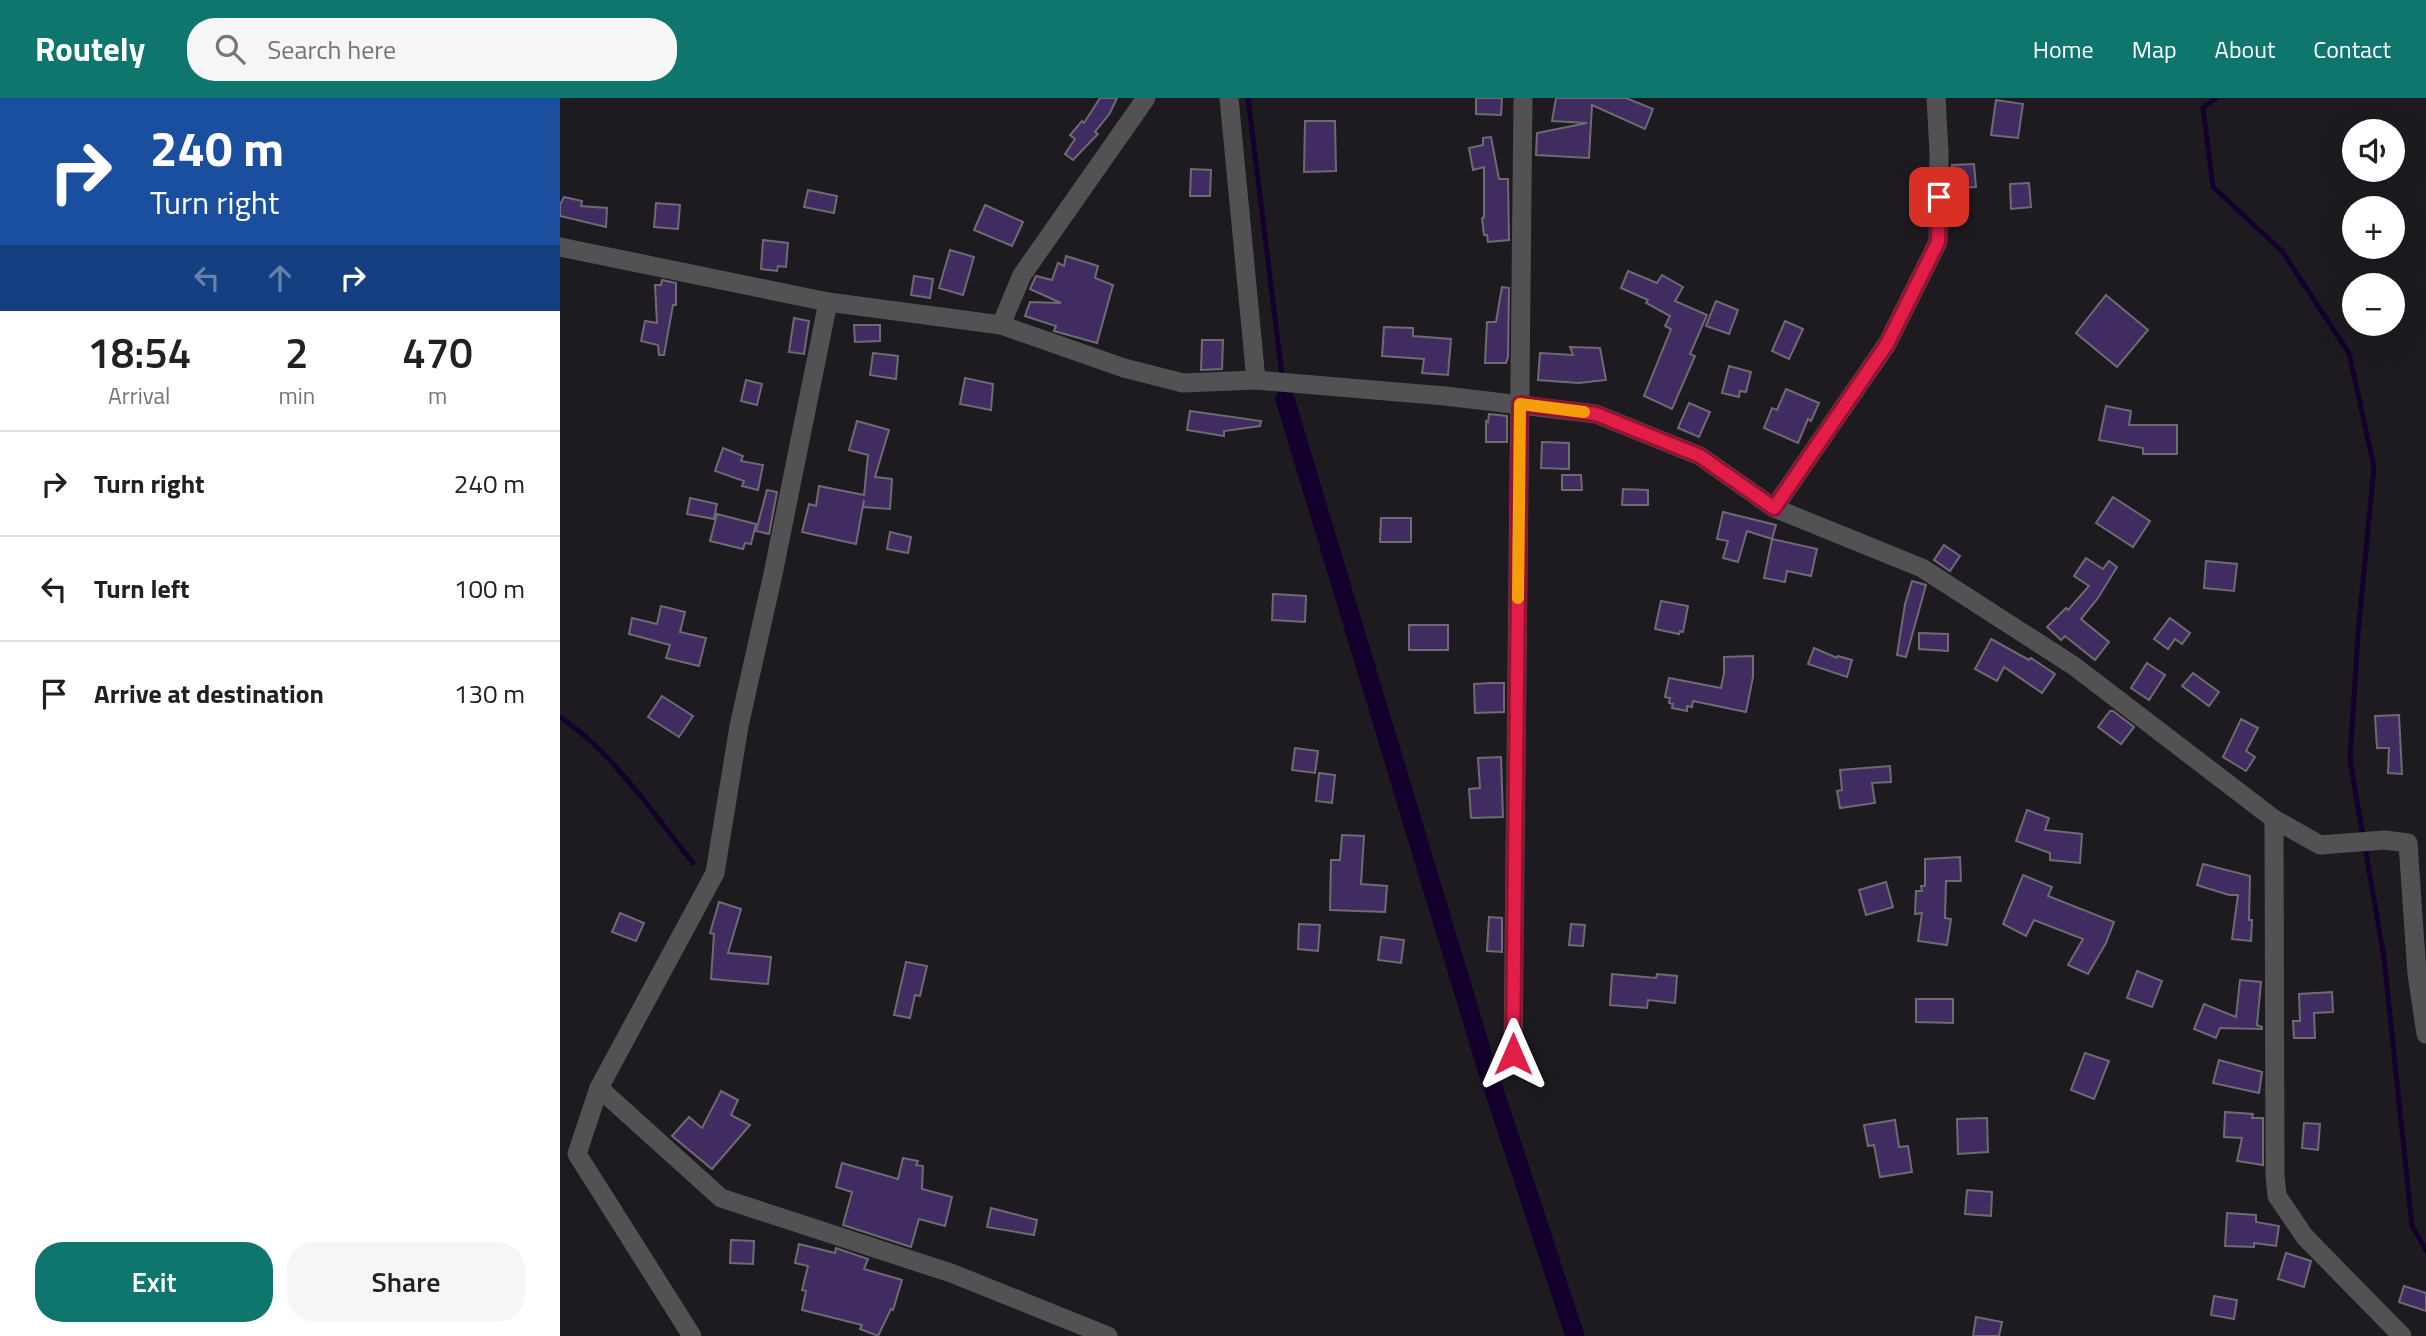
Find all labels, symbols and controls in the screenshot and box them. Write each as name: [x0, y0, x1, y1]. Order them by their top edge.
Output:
search box: [187, 18, 677, 81]
text: Routely: [35, 24, 145, 74]
icon: search: [211, 30, 249, 68]
text: Search here: [267, 30, 396, 69]
text: Home: [2033, 31, 2094, 67]
text: Map: [2132, 31, 2177, 67]
text: About: [2215, 31, 2275, 67]
text: Contact: [2313, 31, 2391, 67]
text: 240 m: [150, 110, 284, 185]
map controls: [2342, 119, 2405, 336]
button: sound: [2342, 119, 2405, 182]
icon: right: [35, 126, 126, 217]
pin: [1909, 167, 1969, 227]
text: Turn right: [150, 178, 279, 226]
icon: arrive: [1920, 178, 1958, 216]
button: +: [2342, 196, 2405, 259]
icon: left: [188, 259, 226, 297]
icon: ahead: [261, 259, 299, 297]
icon: right: [334, 259, 372, 297]
button: −: [2342, 273, 2405, 336]
text: 18:54: [87, 320, 191, 384]
text: 2: [285, 320, 309, 384]
text: 470: [402, 320, 473, 384]
text: Arrival: [108, 378, 170, 413]
text: min: [278, 378, 315, 413]
text: m: [428, 378, 447, 413]
text: Turn right: [94, 464, 205, 503]
text: 240 m: [454, 464, 525, 503]
icon: right: [35, 465, 73, 503]
text: Turn left: [94, 569, 189, 608]
text: 100 m: [454, 569, 525, 608]
icon: left: [35, 570, 73, 608]
text: Arrive at destination: [94, 674, 324, 713]
text: 130 m: [454, 674, 525, 713]
icon: arrive: [35, 675, 73, 713]
position arrow: [1476, 1017, 1550, 1091]
button: Exit: [35, 1242, 273, 1322]
button: Share: [287, 1242, 525, 1322]

